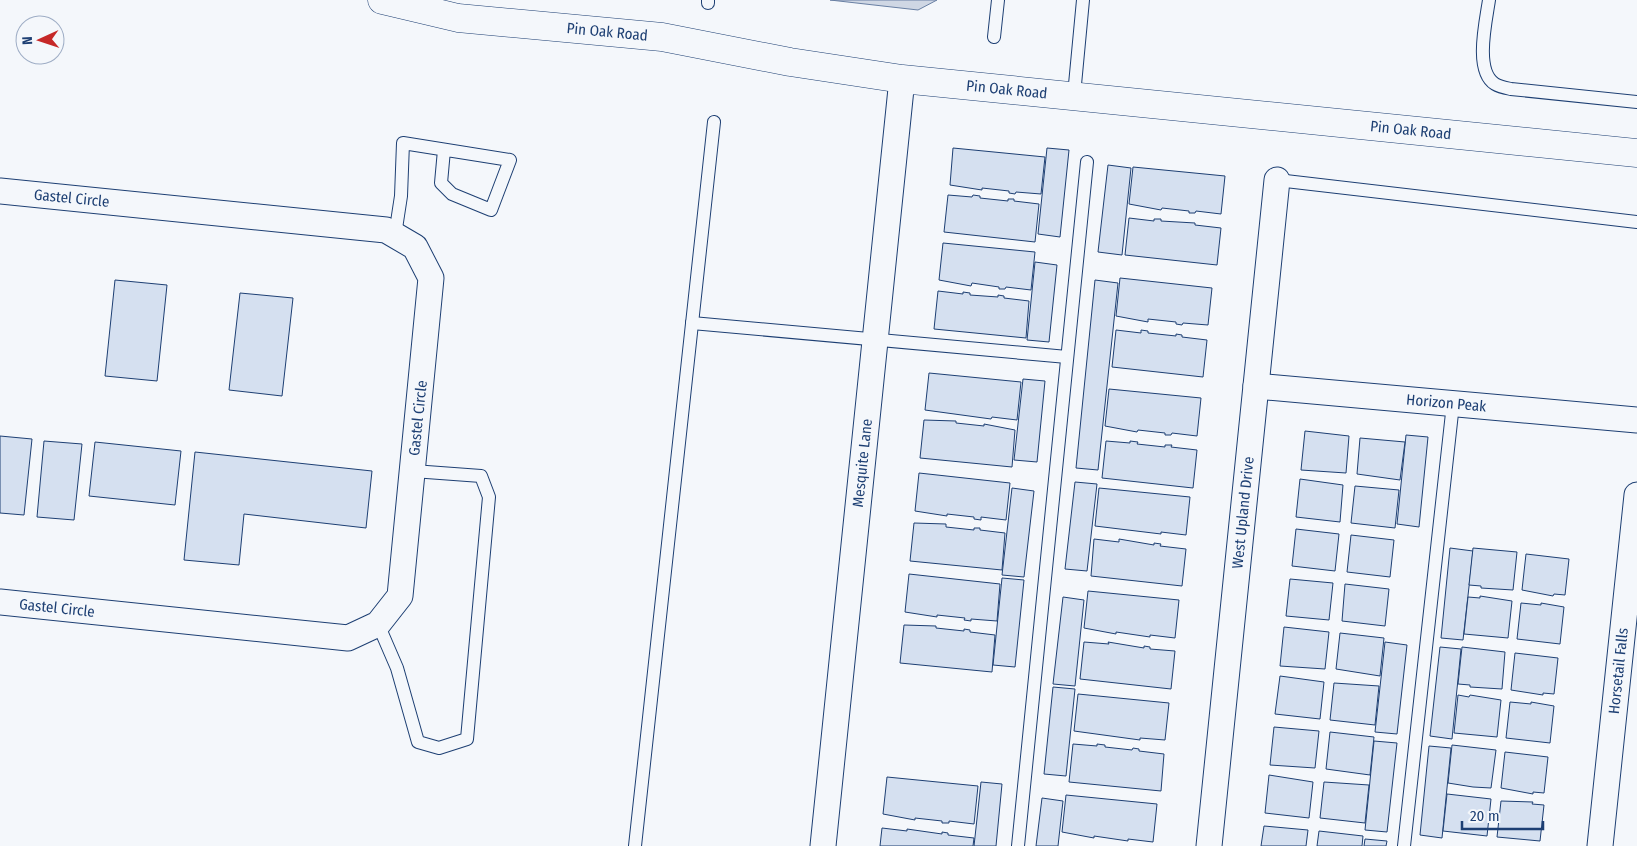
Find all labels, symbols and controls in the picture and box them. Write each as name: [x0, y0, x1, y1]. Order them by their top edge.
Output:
north arrow: [15, 15, 65, 65]
street label: Pin Oak Road: [566, 19, 649, 45]
text: N: [19, 36, 36, 45]
street label: Pin Oak Road: [965, 77, 1048, 103]
street label: Pin Oak Road: [1369, 117, 1452, 143]
street label: Gastel Circle: [33, 185, 110, 211]
street label: Gastel Circle: [405, 379, 431, 457]
street label: Horizon Peak: [1405, 390, 1487, 416]
street label: Mesquite Lane: [849, 418, 876, 508]
street label: West Upland Drive: [1228, 456, 1258, 570]
street label: Gastel Circle: [18, 595, 96, 621]
street label: Horsetail Falls: [1605, 627, 1632, 715]
scale bar: [1462, 798, 1543, 830]
text: 20 m: [1470, 807, 1500, 825]

